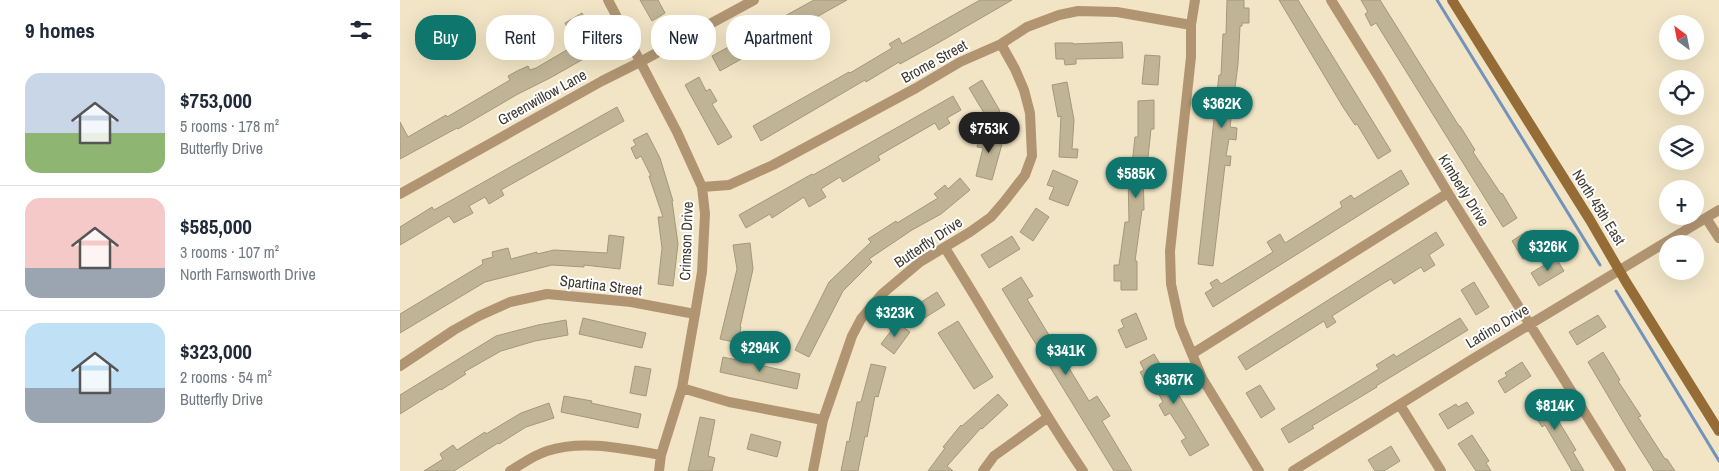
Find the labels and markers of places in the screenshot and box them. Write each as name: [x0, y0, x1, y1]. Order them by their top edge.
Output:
pin: $362K: [1187, 86, 1257, 129]
pin: $753K: [954, 112, 1024, 154]
pin: $585K: [1101, 156, 1171, 199]
pin: $326K: [1513, 230, 1583, 272]
pin: $323K: [860, 296, 930, 338]
pin: $294K: [725, 330, 795, 373]
pin: $341K: [1031, 334, 1101, 376]
pin: $367K: [1139, 362, 1209, 405]
pin: $814K: [1520, 388, 1590, 431]

